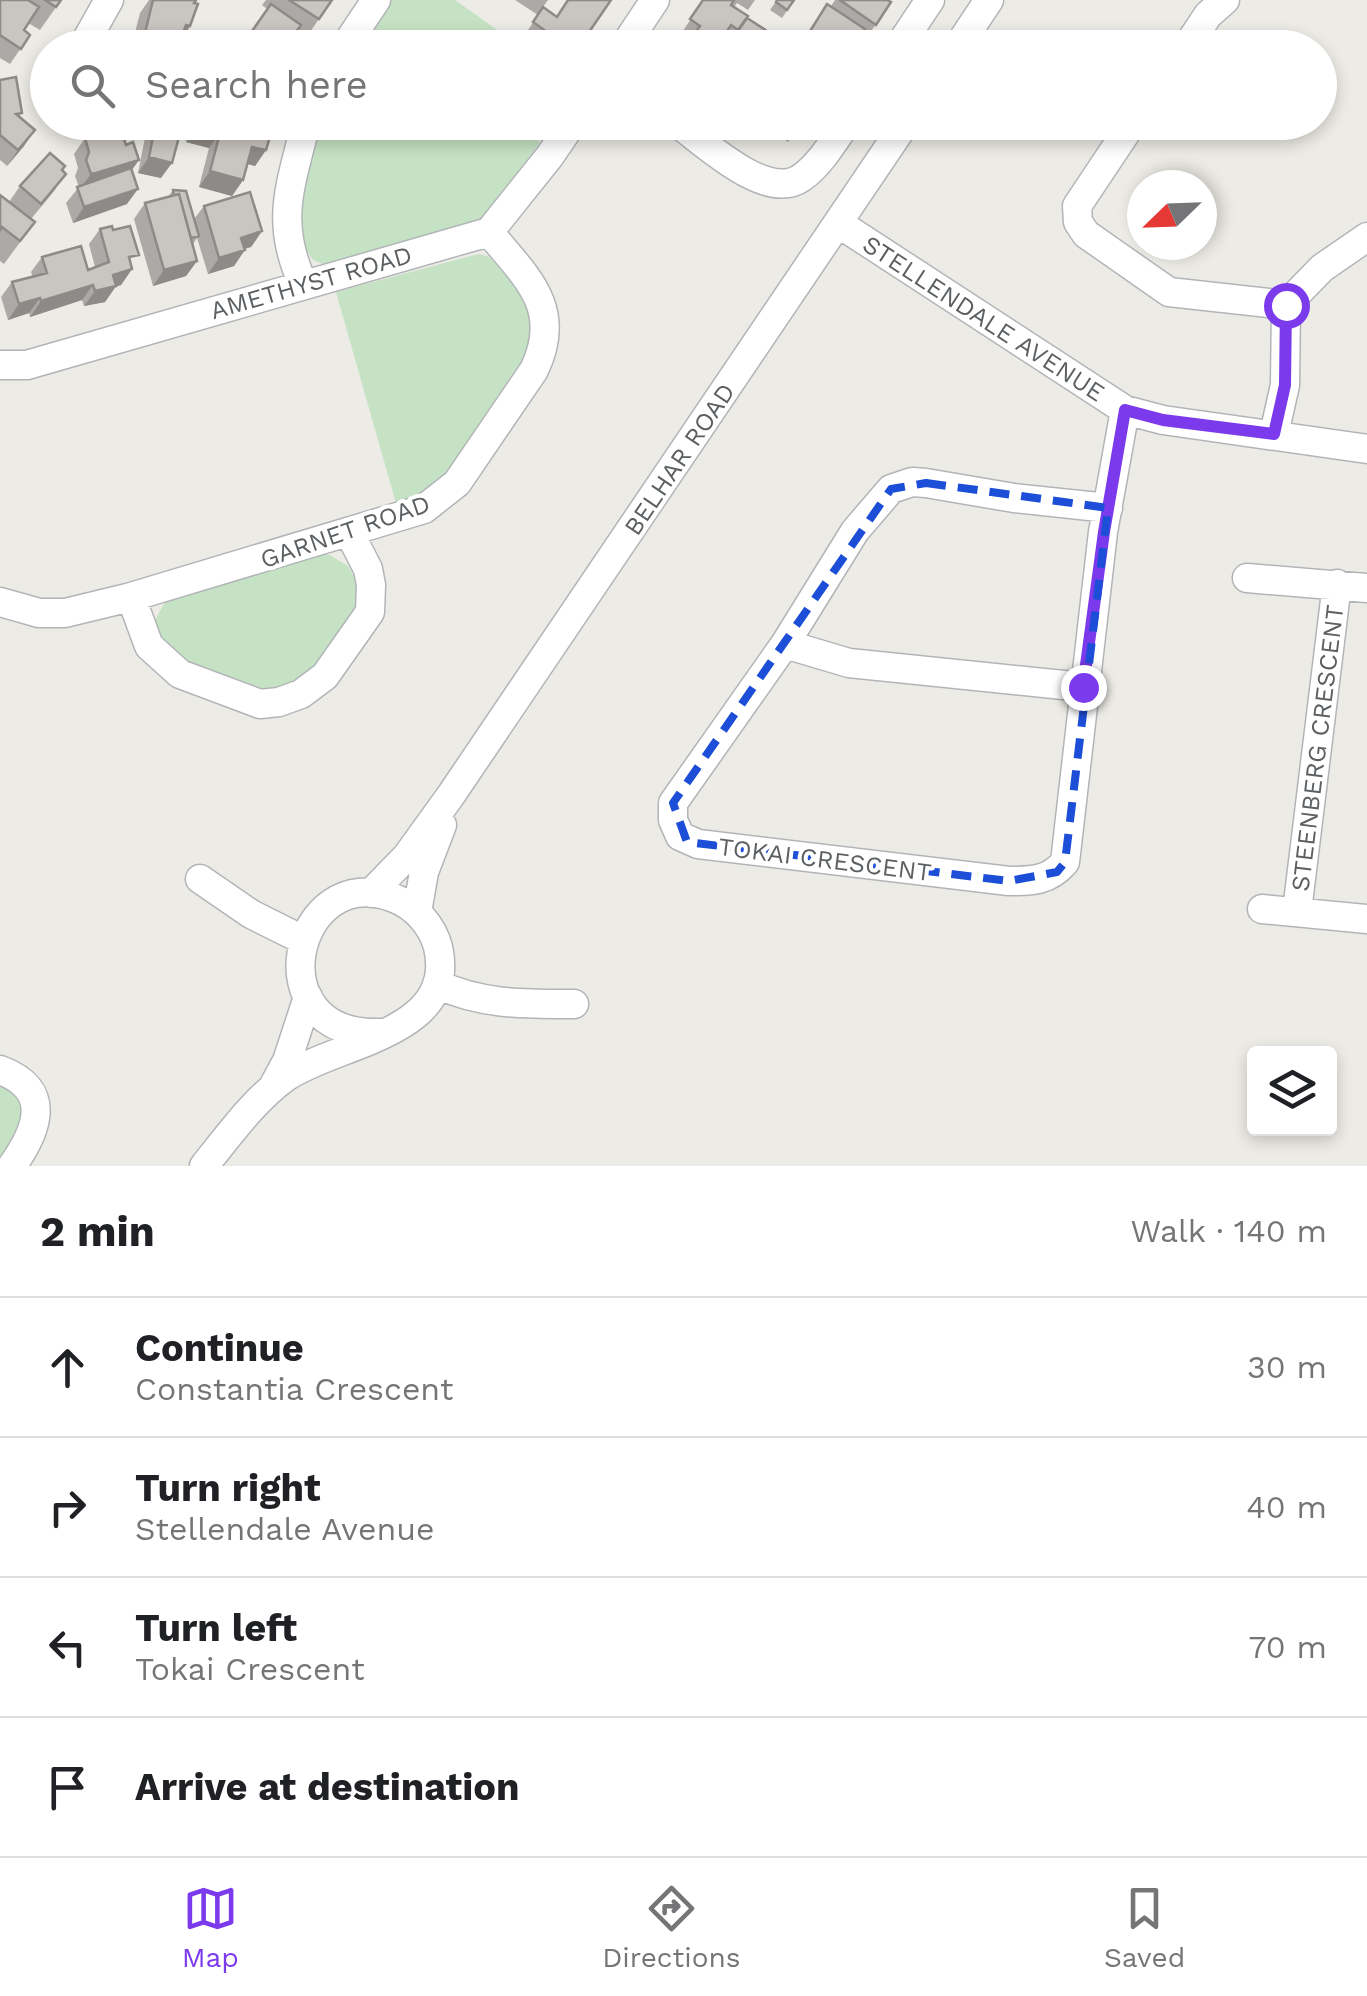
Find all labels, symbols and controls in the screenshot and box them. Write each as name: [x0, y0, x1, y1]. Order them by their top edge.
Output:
search box: [30, 30, 1337, 140]
icon: search: [65, 58, 120, 113]
text: Search here: [145, 63, 368, 107]
north arrow: [1127, 170, 1217, 260]
street label: STELLENDALE AVENUE: [858, 229, 1110, 407]
street label: AMETHYST ROAD: [207, 240, 415, 325]
route start: [1264, 283, 1310, 329]
street label: BELHAR ROAD: [618, 378, 741, 541]
street label: GARNET ROAD: [256, 489, 434, 574]
street label: STEENBERG CRESCENT: [1286, 603, 1349, 893]
route end: [1061, 665, 1107, 711]
street label: TOKAI CRESCENT: [717, 832, 933, 887]
map controls: [1247, 1046, 1337, 1136]
button: layers: [1247, 1046, 1337, 1136]
text: 2 min: [40, 1207, 155, 1256]
text: Walk · 140 m: [1130, 1212, 1327, 1250]
text: Continue: [135, 1326, 304, 1370]
icon: ahead: [40, 1340, 95, 1395]
text: 30 m: [1247, 1348, 1327, 1386]
text: Constantia Crescent: [135, 1370, 453, 1408]
text: Turn right: [135, 1466, 321, 1510]
icon: right: [40, 1480, 95, 1535]
text: 40 m: [1246, 1488, 1327, 1526]
text: Stellendale Avenue: [135, 1510, 435, 1548]
text: Turn left: [135, 1606, 297, 1650]
icon: left: [40, 1620, 95, 1675]
text: 70 m: [1248, 1628, 1327, 1666]
text: Tokai Crescent: [135, 1650, 365, 1688]
icon: arrive: [40, 1760, 95, 1815]
text: Arrive at destination: [135, 1765, 520, 1809]
tab: Map: [182, 1881, 239, 1974]
tab: Directions: [602, 1881, 741, 1974]
tab: Saved: [1104, 1881, 1185, 1974]

